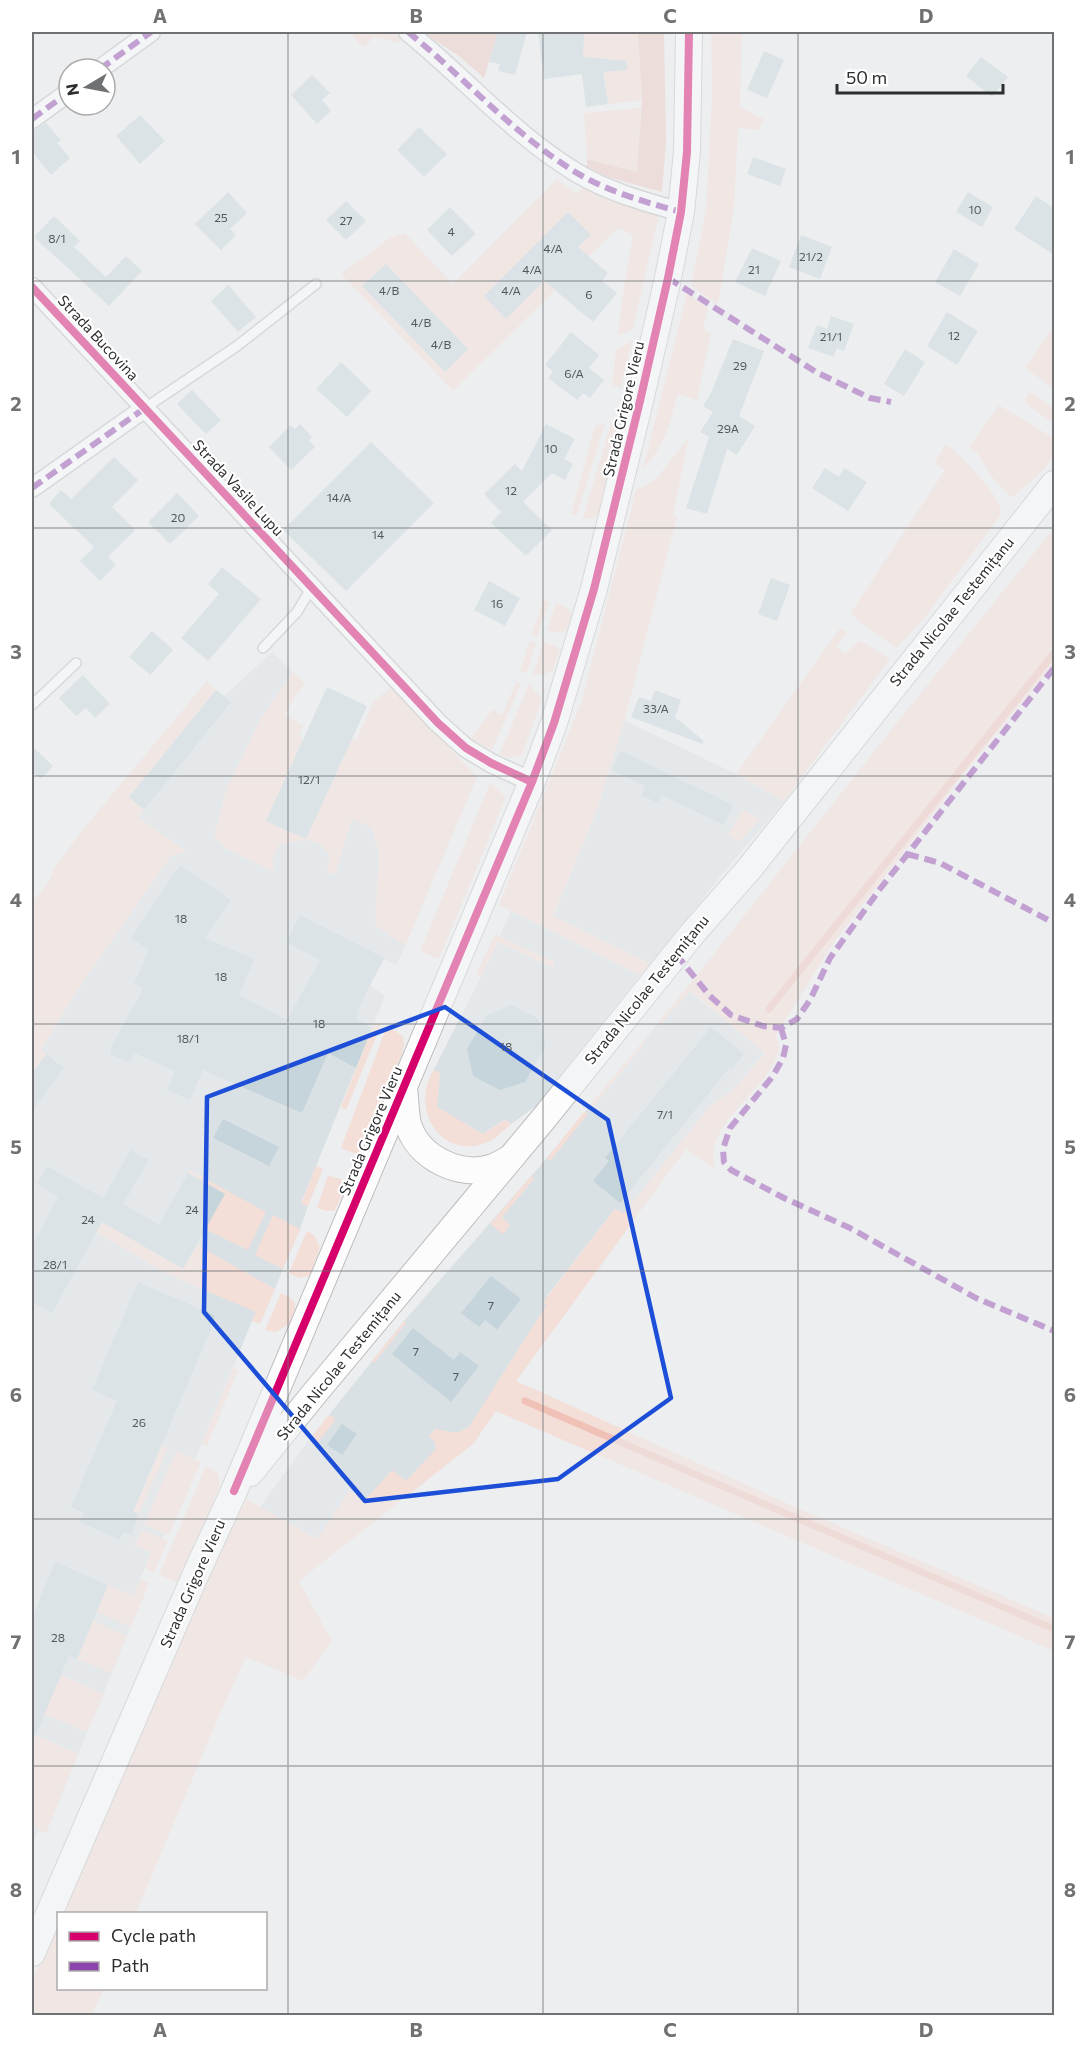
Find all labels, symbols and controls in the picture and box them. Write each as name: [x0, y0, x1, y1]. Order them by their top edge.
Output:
text: A: [153, 3, 167, 27]
text: B: [409, 3, 423, 27]
text: C: [663, 3, 677, 27]
text: D: [919, 3, 933, 27]
north arrow: [57, 57, 117, 117]
scale bar: [837, 57, 1004, 95]
text: 50 m: [846, 66, 887, 88]
text: N: [61, 82, 82, 97]
text: 1: [11, 144, 21, 168]
text: 1: [1065, 144, 1075, 168]
house number: 10: [969, 202, 982, 216]
house number: 25: [214, 210, 228, 224]
house number: 27: [340, 213, 352, 227]
house number: 4: [447, 224, 455, 238]
house number: 8/1: [48, 231, 66, 245]
house number: 4/A: [543, 241, 563, 255]
house number: 21/2: [799, 249, 823, 263]
house number: 4/A: [522, 262, 542, 276]
house number: 21: [748, 262, 760, 276]
house number: 4/B: [379, 283, 399, 297]
house number: 4/A: [501, 283, 521, 297]
house number: 6: [585, 287, 593, 301]
street label: Strada Bucovina: [55, 291, 143, 384]
house number: 4/B: [411, 315, 431, 329]
house number: 12: [948, 328, 960, 342]
house number: 21/1: [820, 329, 842, 343]
house number: 4/B: [431, 337, 451, 351]
street label: Strada Grigore Vieru: [599, 339, 647, 478]
house number: 29: [733, 358, 747, 372]
house number: 6/A: [564, 366, 584, 380]
text: 2: [10, 391, 22, 415]
text: 2: [1064, 391, 1076, 415]
house number: 29A: [717, 421, 739, 435]
street label: Strada Vasile Lupu: [190, 436, 288, 539]
house number: 10: [545, 441, 558, 455]
house number: 12: [505, 483, 517, 497]
house number: 14/A: [327, 490, 351, 504]
house number: 20: [171, 510, 185, 524]
house number: 14: [372, 527, 384, 541]
street label: Strada Nicolae Testemițanu: [885, 533, 1019, 691]
house number: 16: [491, 596, 503, 610]
text: 3: [10, 639, 22, 663]
text: 3: [1064, 639, 1076, 663]
house number: 33/A: [643, 701, 669, 715]
house number: 12/1: [298, 772, 320, 786]
text: 4: [10, 887, 22, 911]
text: 4: [1064, 887, 1076, 911]
house number: 18: [175, 911, 187, 925]
street label: Strada Nicolae Testemițanu: [580, 911, 714, 1069]
house number: 18: [215, 969, 227, 983]
house number: 18: [313, 1016, 325, 1030]
house number: 18/1: [177, 1031, 199, 1045]
house number: 18: [500, 1039, 512, 1053]
street label: Strada Grigore Vieru: [335, 1063, 405, 1198]
house number: 7/1: [657, 1107, 673, 1121]
text: 5: [10, 1134, 22, 1158]
text: 5: [1064, 1134, 1076, 1158]
house number: 24: [185, 1202, 199, 1216]
house number: 24: [81, 1212, 95, 1226]
house number: 28/1: [43, 1257, 67, 1271]
street label: Strada Nicolae Testemițanu: [272, 1287, 406, 1445]
house number: 7: [488, 1298, 494, 1312]
house number: 7: [413, 1344, 419, 1358]
house number: 7: [453, 1369, 459, 1383]
text: 6: [10, 1382, 22, 1406]
text: 6: [1064, 1382, 1076, 1406]
house number: 26: [132, 1415, 146, 1429]
street label: Strada Grigore Vieru: [156, 1517, 228, 1651]
text: 7: [11, 1629, 22, 1653]
text: 7: [1065, 1629, 1076, 1653]
house number: 28: [51, 1630, 65, 1644]
text: 8: [10, 1877, 22, 1901]
text: 8: [1064, 1877, 1076, 1901]
legend: [57, 1912, 267, 1990]
text: Cycle path: [111, 1924, 196, 1946]
text: Path: [111, 1954, 149, 1976]
text: A: [153, 2017, 167, 2041]
text: B: [409, 2017, 423, 2041]
text: C: [663, 2017, 677, 2041]
text: D: [919, 2017, 933, 2041]

